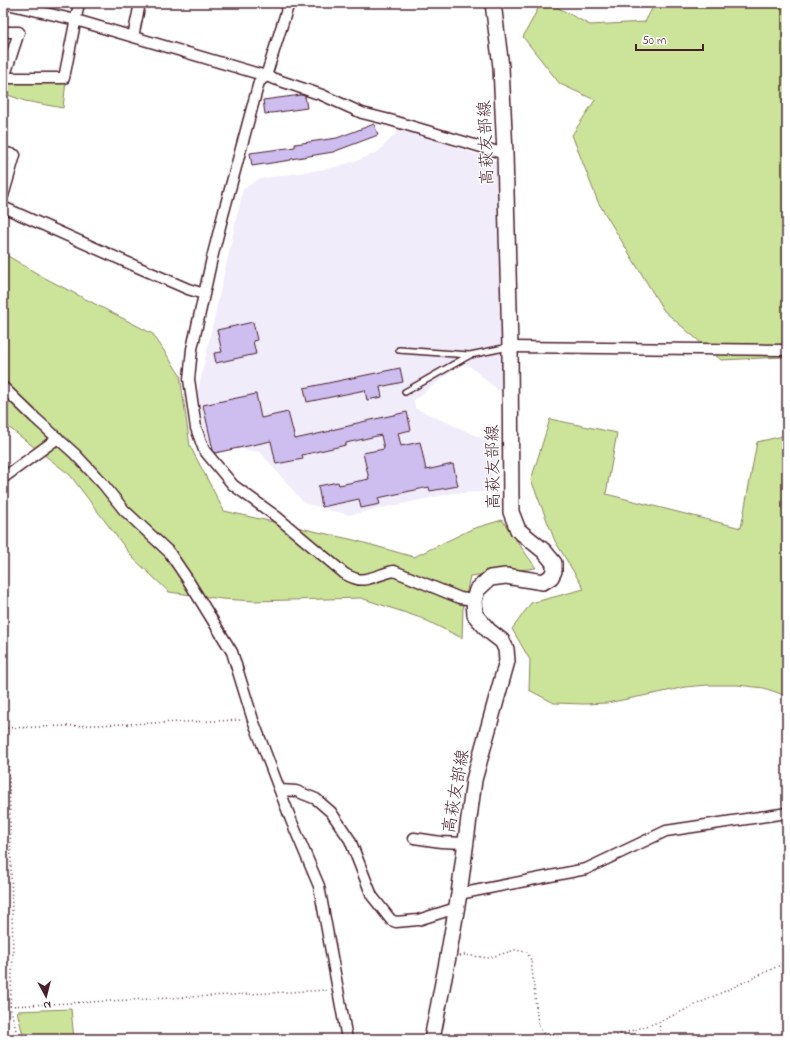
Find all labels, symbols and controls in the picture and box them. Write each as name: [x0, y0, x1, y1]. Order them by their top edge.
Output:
scale bar: [636, 26, 703, 52]
text: 50 m: [642, 32, 666, 50]
street label: 高萩友部線: [473, 100, 500, 186]
street label: 高萩友部線: [480, 424, 507, 510]
street label: 高萩友部線: [437, 747, 476, 835]
north arrow: [26, 976, 66, 1016]
text: N: [42, 997, 52, 1013]

